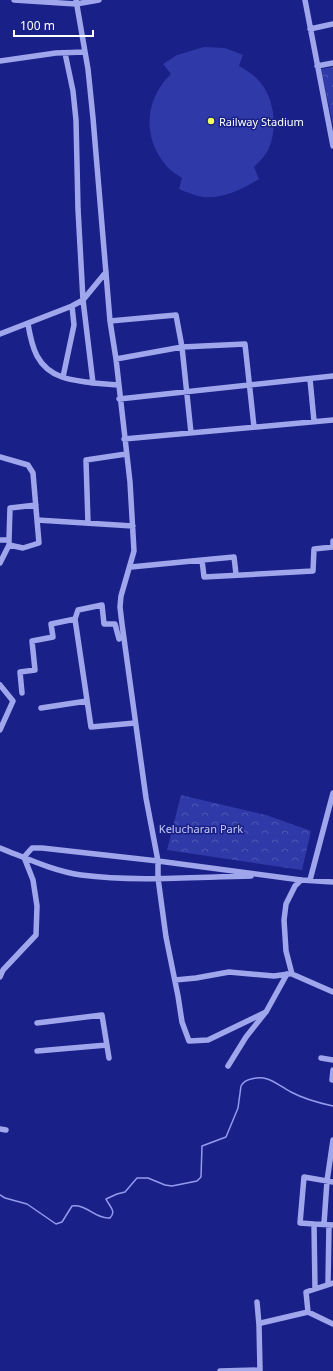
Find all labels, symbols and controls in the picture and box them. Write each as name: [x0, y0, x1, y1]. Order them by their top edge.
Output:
scale bar: [14, 12, 93, 38]
text: 100 m: [20, 17, 55, 34]
place label: Railway Stadium: [219, 114, 304, 129]
marker: Railway Stadium: [206, 116, 216, 126]
park label: Kelucharan Park: [159, 821, 243, 836]

